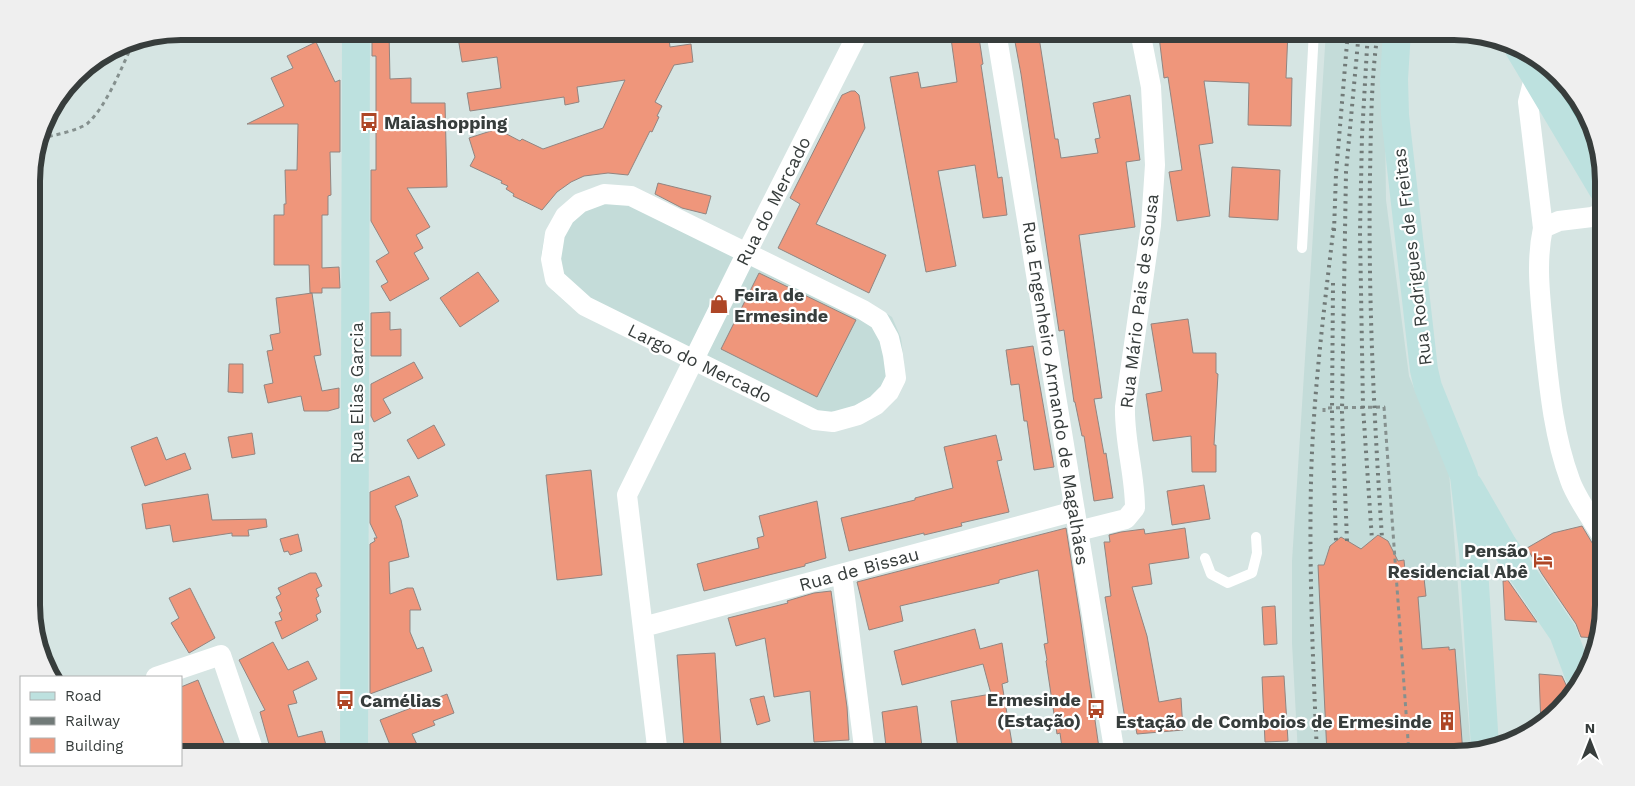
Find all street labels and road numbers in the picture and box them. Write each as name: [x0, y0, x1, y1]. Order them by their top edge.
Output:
street label: Rua do Mercado: [731, 133, 815, 269]
street label: Rua Rodrigues de Freitas: [1388, 147, 1436, 367]
street label: Rua Mário Pais de Sousa: [1115, 193, 1163, 409]
street label: Rua Engenheiro Armando de Magalhães: [1018, 220, 1094, 566]
street label: Largo do Mercado: [625, 319, 775, 407]
street label: Rua Elias Garcia: [346, 322, 367, 464]
street label: Rua de Bissau: [797, 543, 921, 595]

